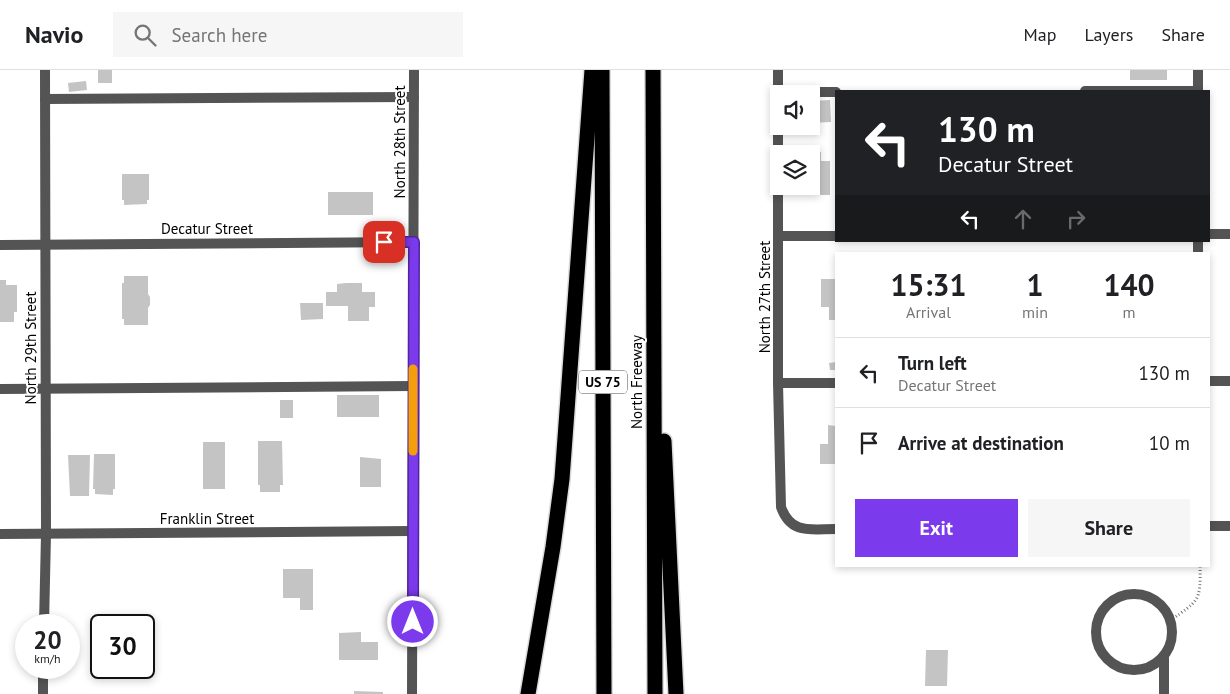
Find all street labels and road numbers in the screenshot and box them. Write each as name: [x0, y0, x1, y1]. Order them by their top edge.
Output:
street label: North 28th Street: [390, 86, 409, 198]
street label: Decatur Street: [161, 219, 253, 238]
street label: North 27th Street: [755, 241, 774, 353]
street label: North 29th Street: [21, 292, 40, 404]
street label: North Freeway: [627, 335, 646, 429]
road number: US 75: [579, 370, 627, 394]
street label: Franklin Street: [160, 509, 254, 528]

